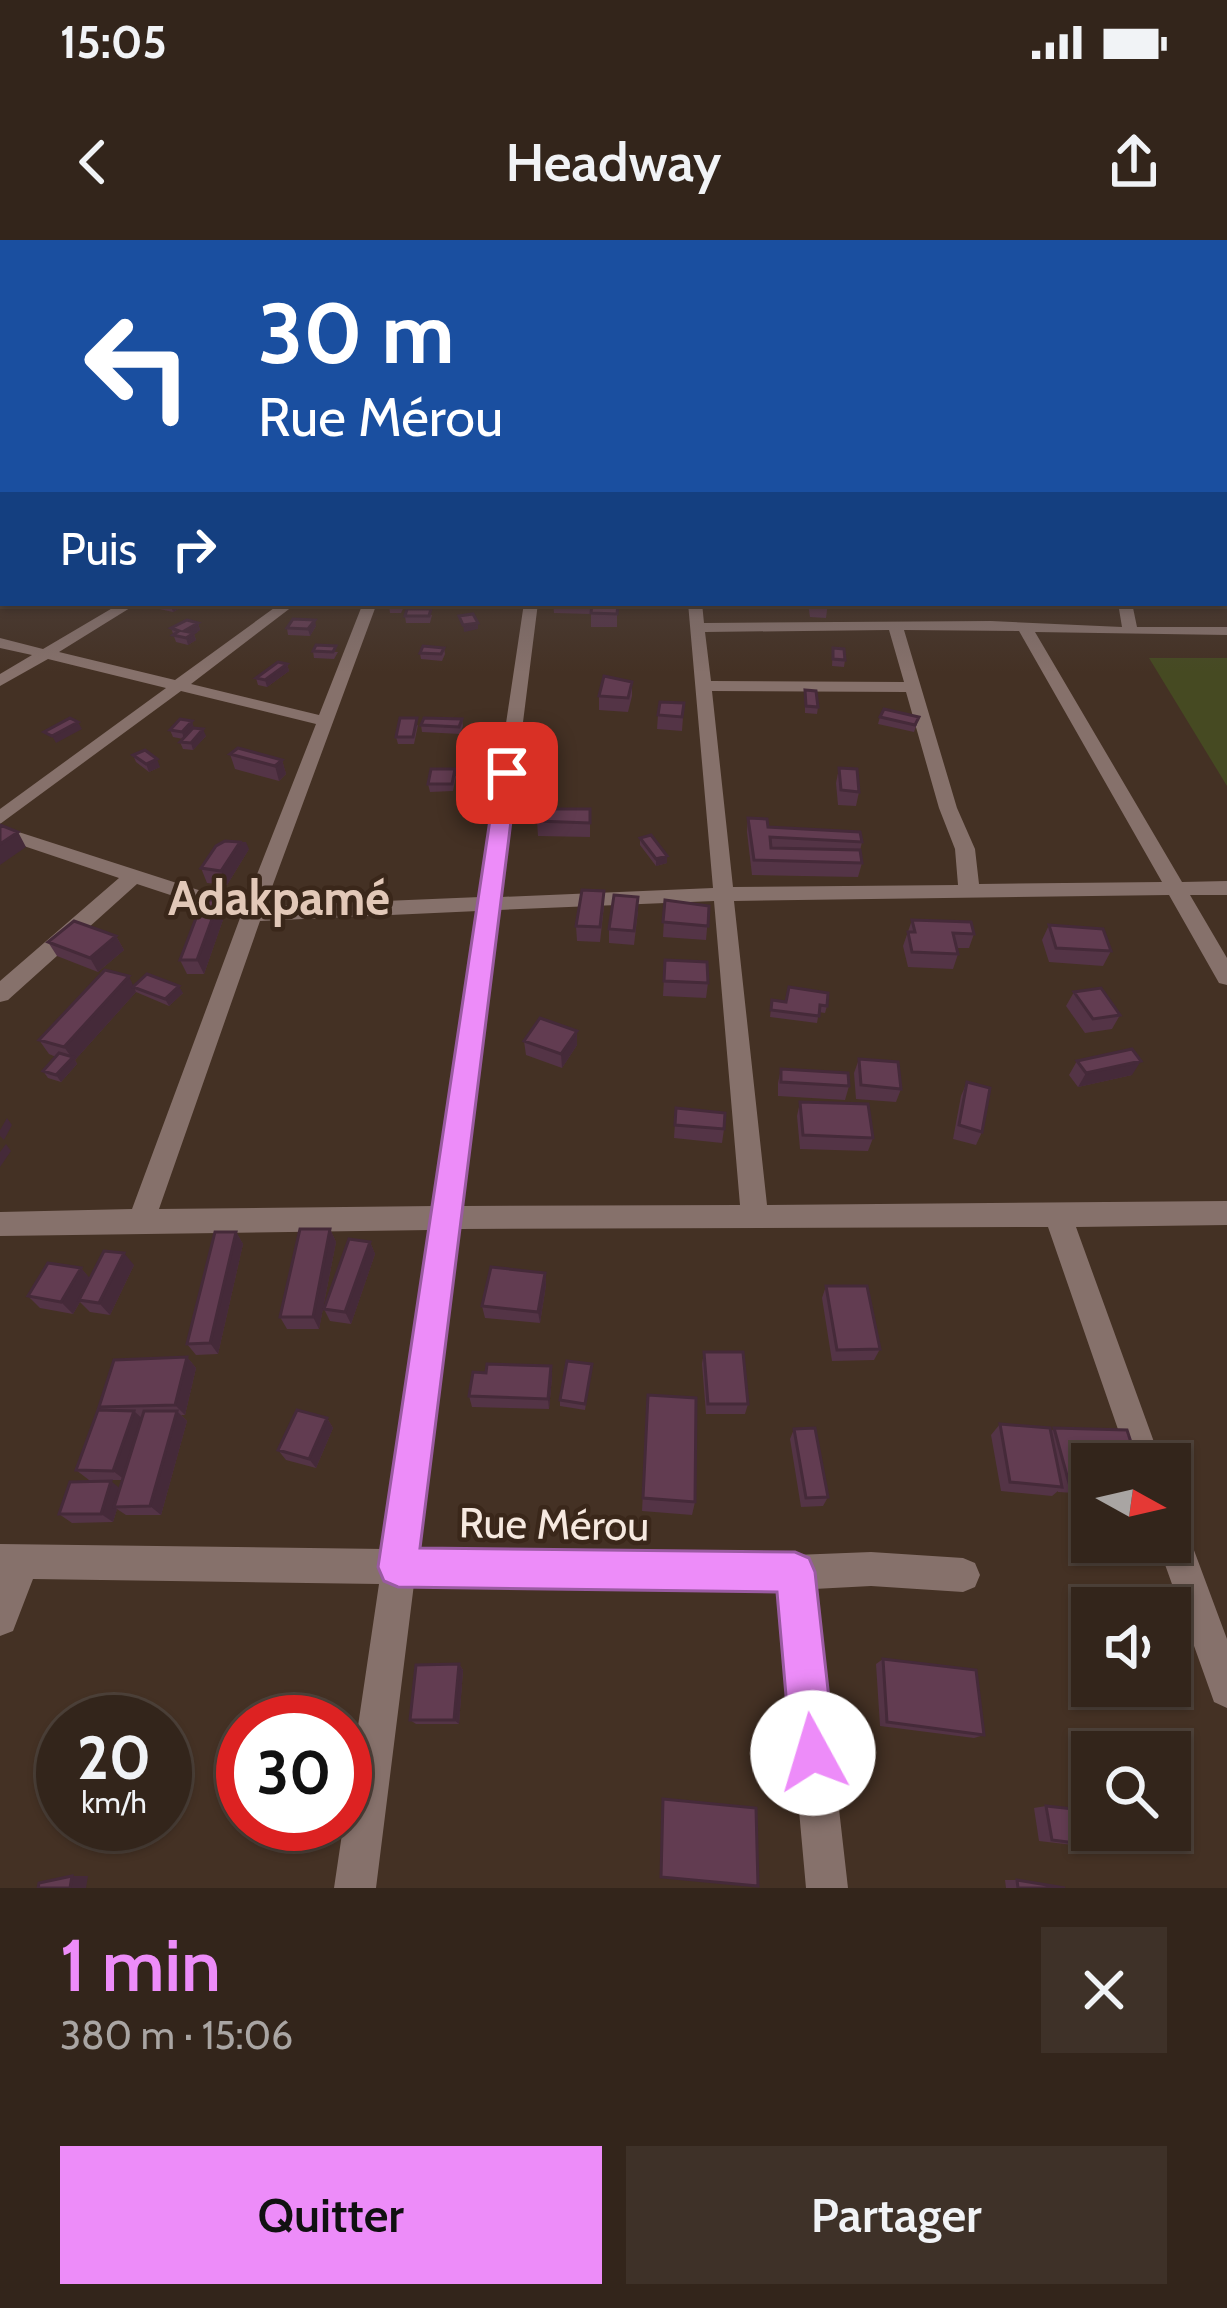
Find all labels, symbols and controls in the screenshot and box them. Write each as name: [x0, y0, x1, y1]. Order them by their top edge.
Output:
text: 15:05: [60, 15, 167, 69]
icon: back: [60, 129, 126, 195]
text: Headway: [506, 129, 721, 195]
icon: share: [1101, 129, 1167, 195]
text: 30 m: [258, 282, 454, 384]
icon: left: [60, 288, 216, 444]
text: Rue Mérou: [258, 384, 503, 450]
icon: right: [161, 516, 227, 582]
text: Puis: [60, 522, 137, 576]
pin: [456, 722, 558, 824]
icon: arrive: [474, 740, 540, 806]
district label: Adakpamé: [168, 869, 390, 927]
north arrow: [1071, 1443, 1191, 1563]
map controls: [1071, 1443, 1191, 1851]
street label: Rue Mérou: [458, 1496, 650, 1552]
button: sound: [1071, 1587, 1191, 1707]
position arrow: [750, 1690, 876, 1816]
speed limit sign: 30: [216, 1695, 372, 1851]
text: 20: [77, 1721, 151, 1794]
button: search: [1071, 1731, 1191, 1851]
text: km/h: [81, 1784, 147, 1821]
text: 1 min: [60, 1922, 221, 2009]
button: close: [1041, 1927, 1167, 2053]
text: 380 m · 15:06: [60, 2011, 293, 2059]
button: Quitter: [60, 2146, 602, 2284]
button: Partager: [626, 2146, 1167, 2284]

